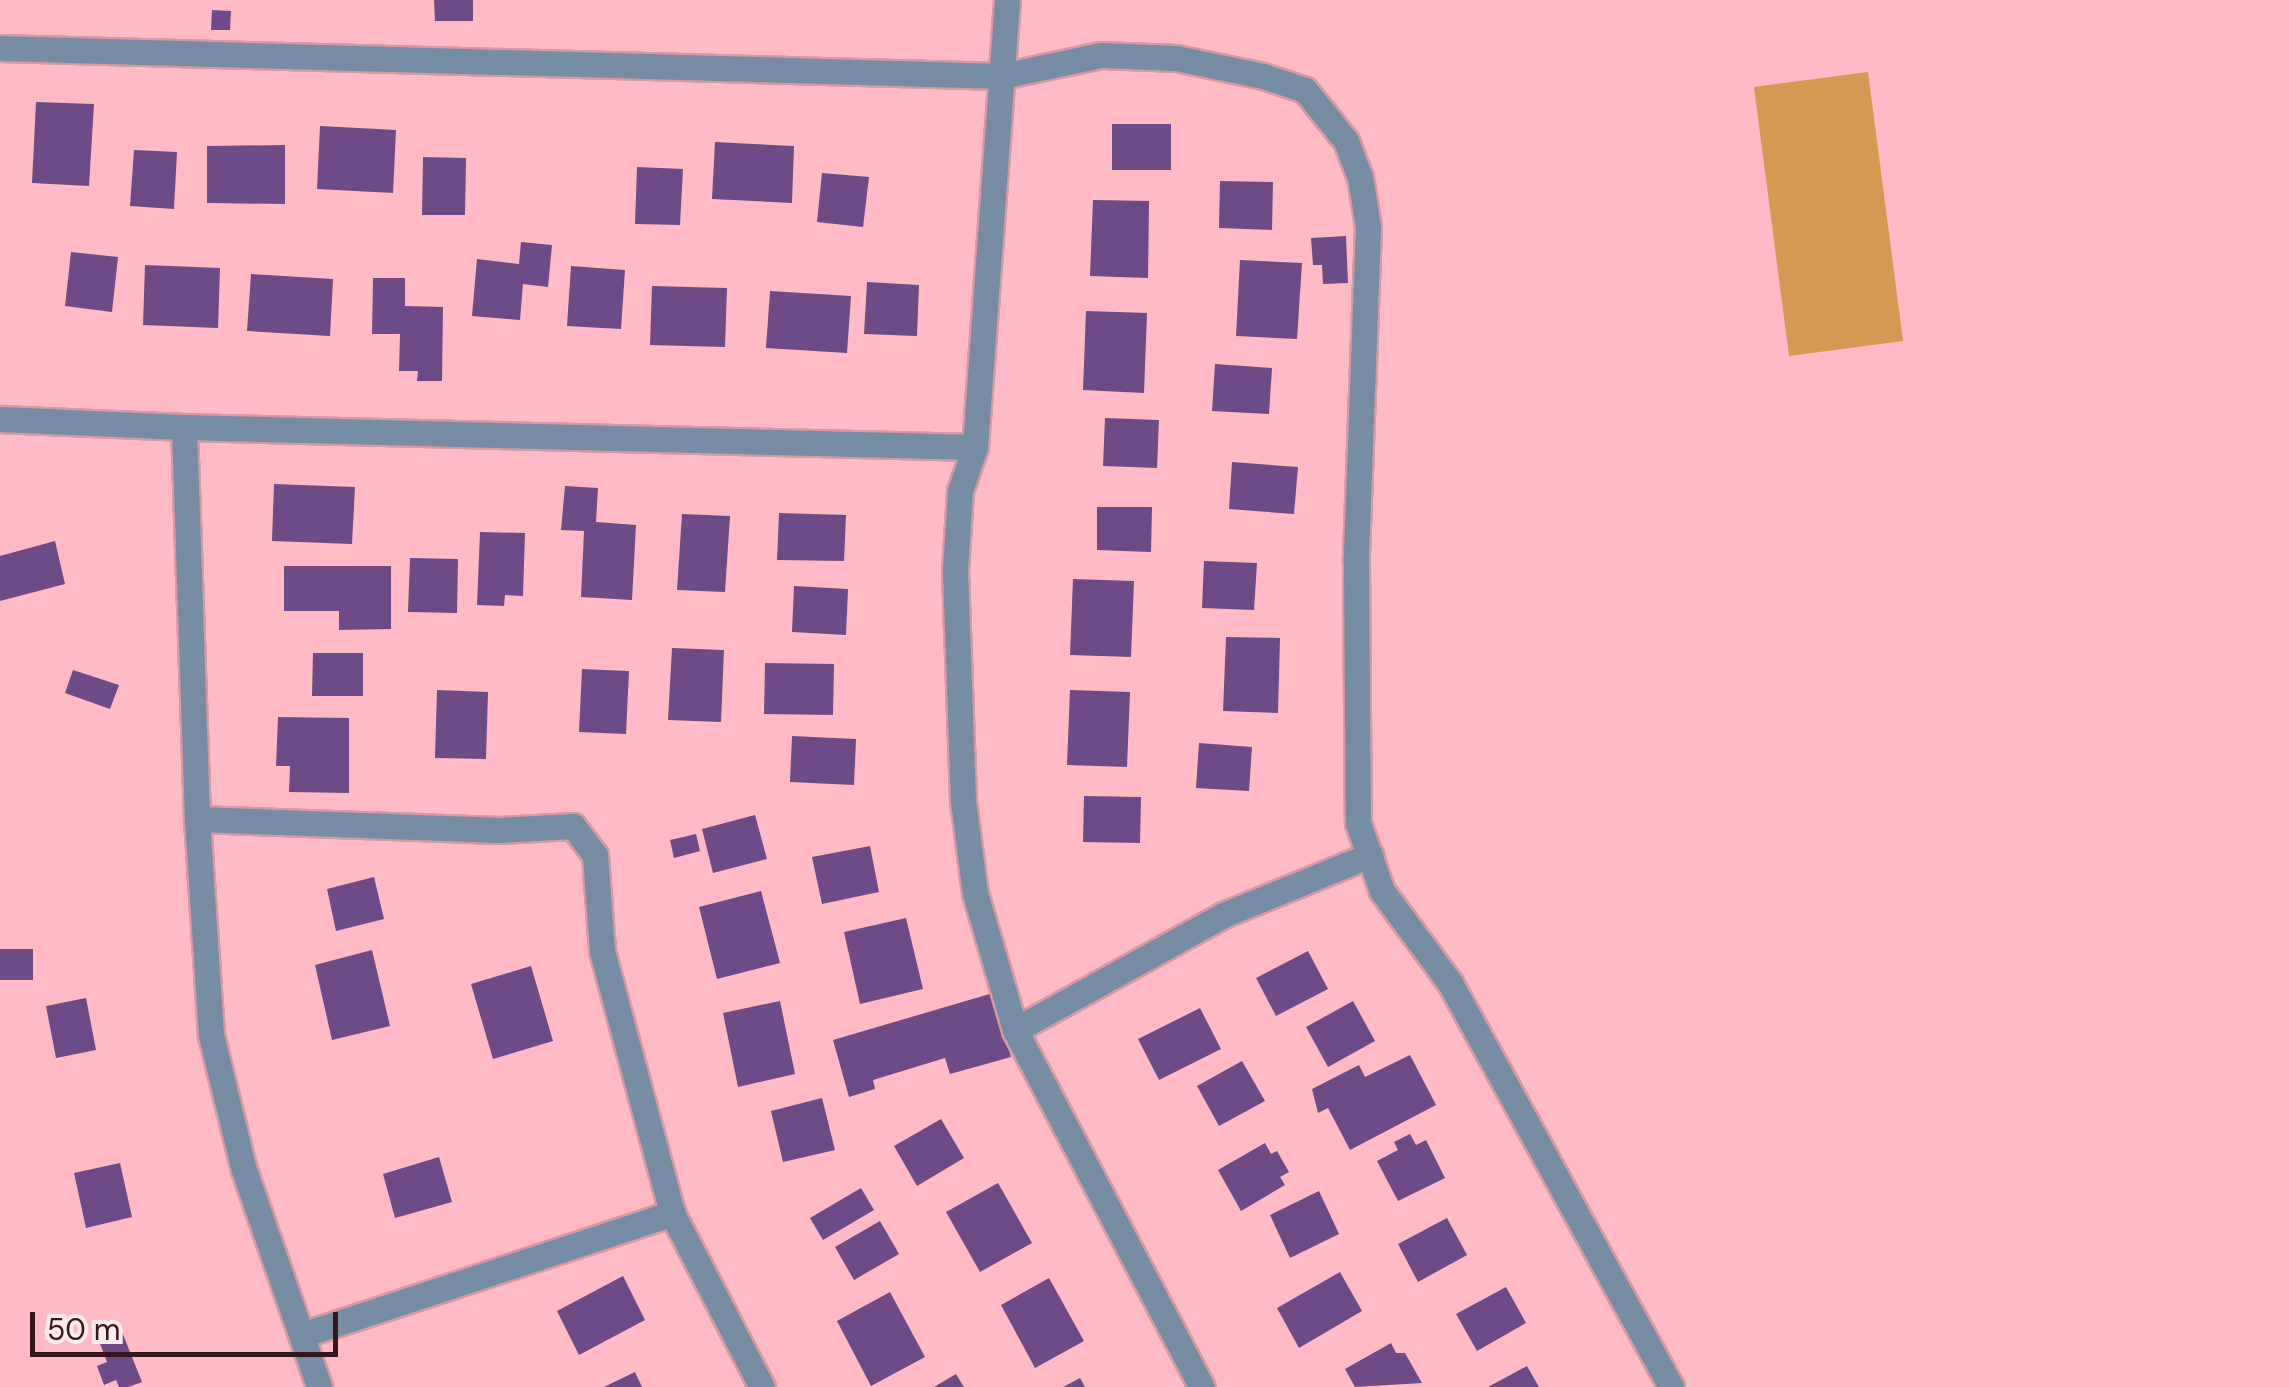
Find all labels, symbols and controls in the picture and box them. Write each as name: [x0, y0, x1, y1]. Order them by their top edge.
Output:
scale bar: [35, 1292, 342, 1354]
text: 50 m: [47, 1310, 121, 1349]

